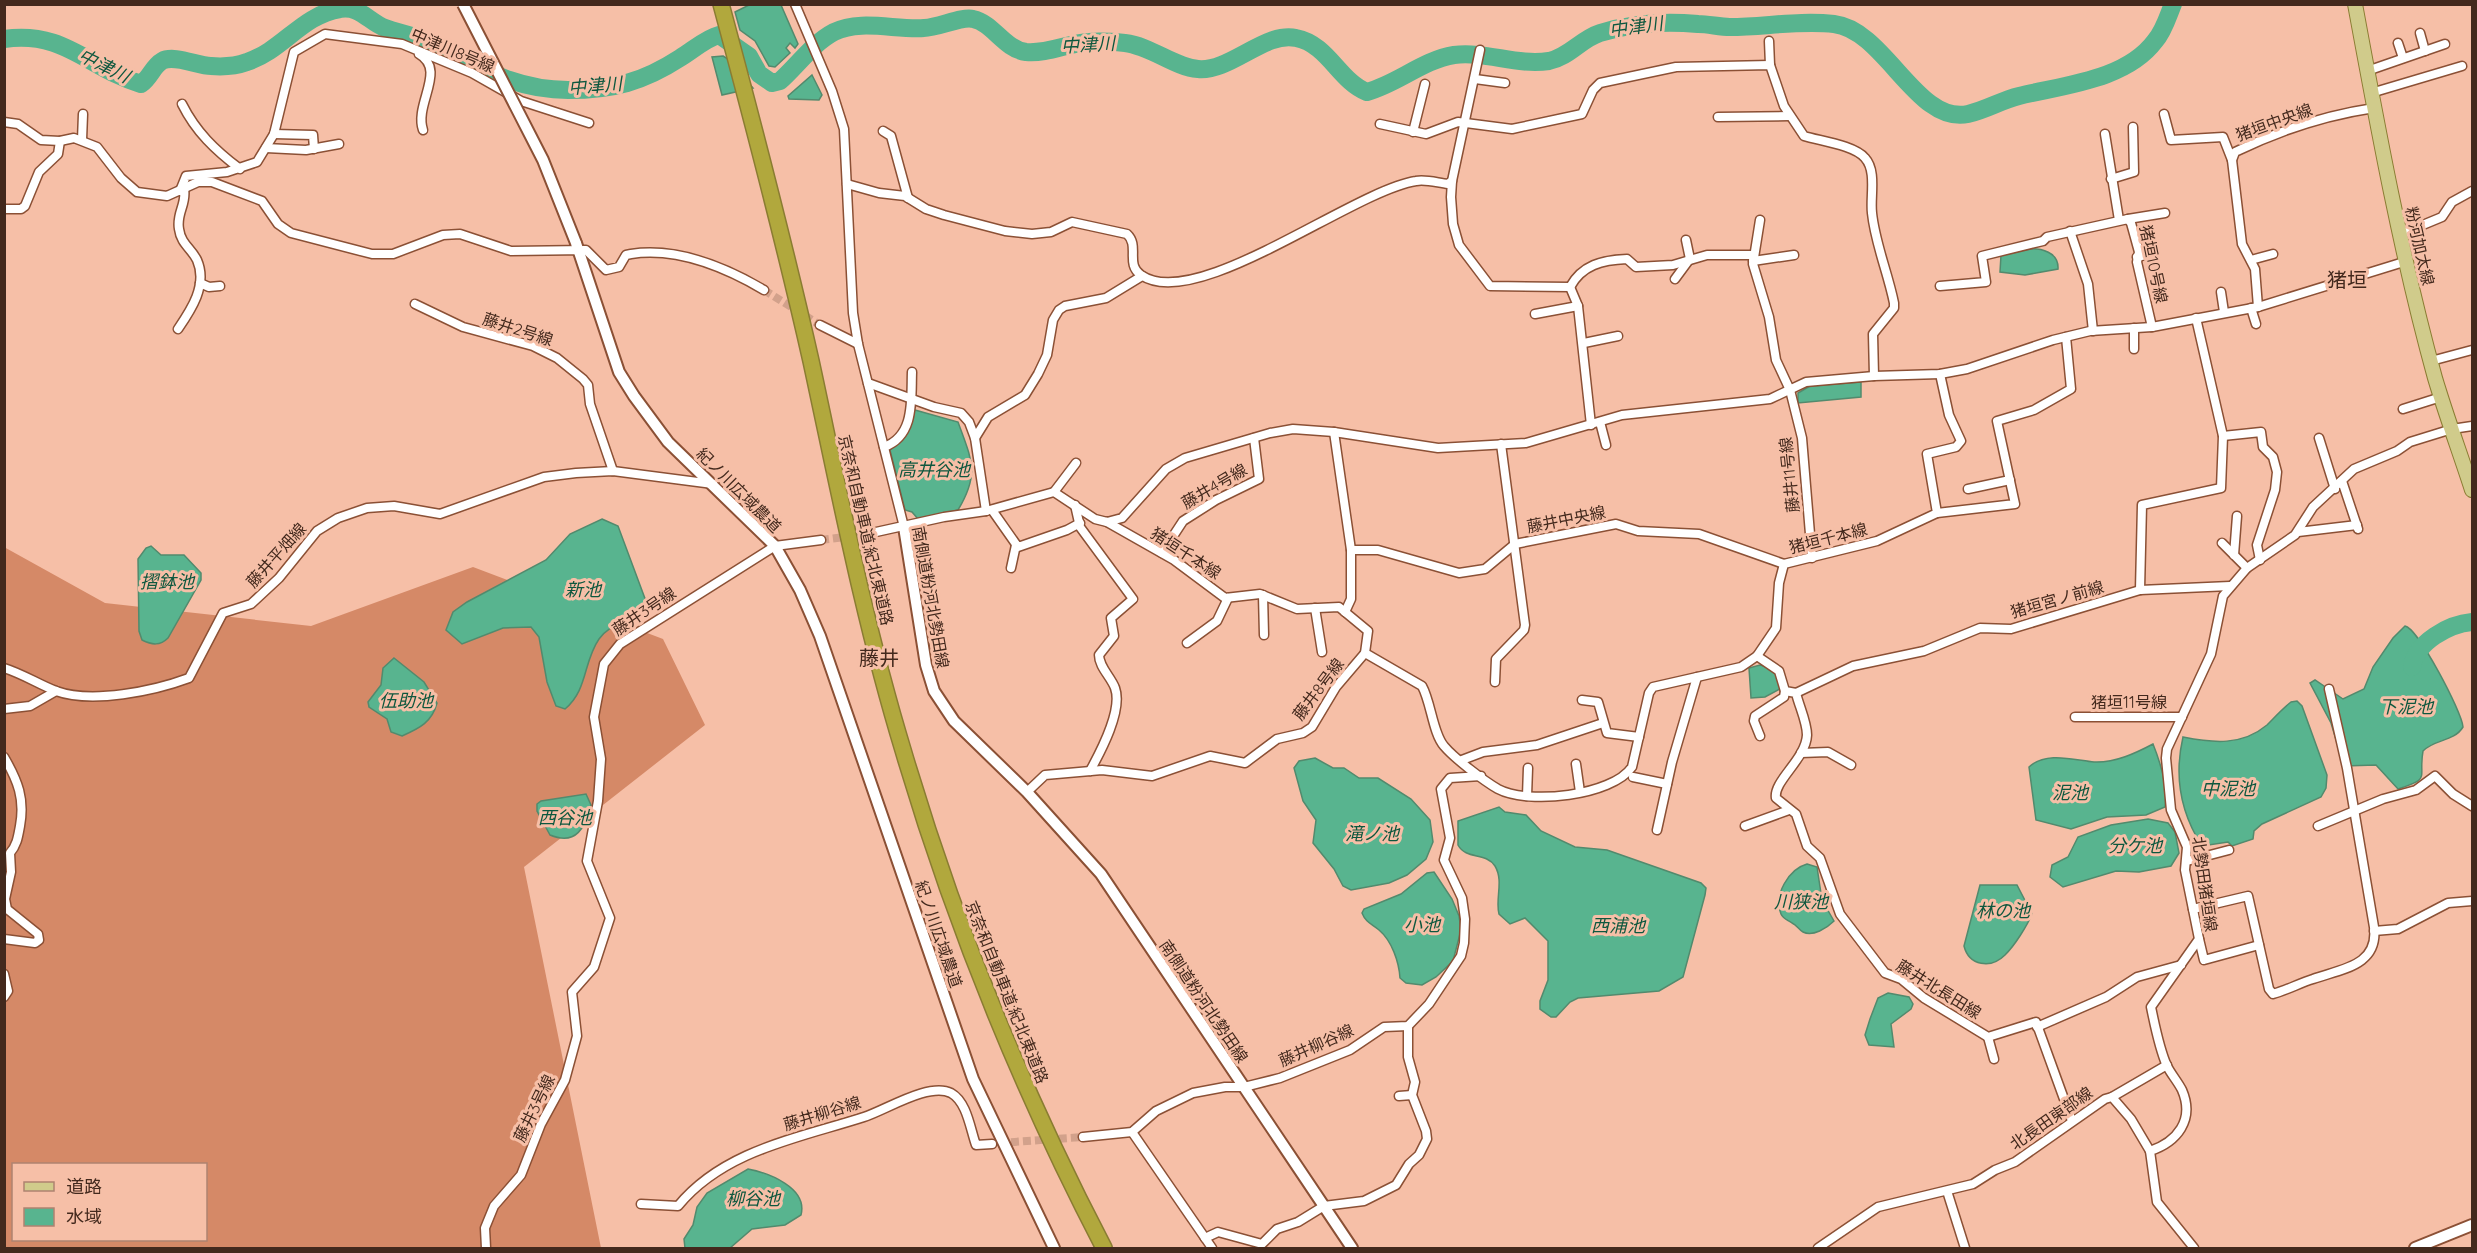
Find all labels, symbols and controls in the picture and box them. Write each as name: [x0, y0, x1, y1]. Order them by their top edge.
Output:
water label: 中津川: [1608, 11, 1666, 42]
street label: 中津川8号線: [408, 23, 498, 77]
water label: 中津川: [1060, 31, 1118, 57]
water label: 中津川: [75, 43, 135, 89]
water label: 中津川: [567, 72, 625, 99]
street label: 猪垣中央線: [2233, 99, 2315, 145]
street label: 粉河加太線: [2401, 205, 2439, 287]
street label: 猪垣10号線: [2136, 223, 2172, 305]
district label: 猪垣: [2327, 267, 2367, 292]
street label: 藤井2号線: [480, 308, 556, 350]
street label: 京奈和自動車道;紀北東道路: [834, 433, 898, 627]
street label: 藤井11号線: [1775, 436, 1803, 514]
street label: 紀ノ川広域農道: [692, 443, 786, 537]
water label: 高井谷池: [898, 458, 972, 481]
street label: 藤井4号線: [1178, 459, 1250, 513]
street label: 藤井中央線: [1525, 502, 1607, 536]
street label: 藤井平畑線: [242, 519, 310, 591]
street label: 猪垣千本線: [1787, 519, 1869, 557]
street label: 猪垣千本線: [1147, 523, 1225, 583]
street label: 南側道粉河北勢田線: [909, 524, 953, 670]
water label: 摺鉢池: [140, 570, 196, 593]
street label: 猪垣宮ノ前線: [2008, 576, 2106, 622]
water label: 新池: [565, 578, 603, 601]
street label: 藤井3号線: [608, 582, 680, 640]
district label: 藤井: [859, 645, 899, 670]
street label: 藤井8号線: [1288, 654, 1348, 724]
water label: 伍助池: [379, 689, 435, 712]
street label: 猪垣11号線: [2091, 692, 2167, 712]
water label: 下泥池: [2379, 695, 2435, 718]
water label: 中泥池: [2201, 777, 2257, 800]
water label: 泥池: [2052, 781, 2090, 804]
water label: 西谷池: [538, 806, 594, 829]
water label: 滝ノ池: [1345, 822, 1401, 845]
water label: 分ケ池: [2108, 834, 2164, 857]
street label: 北勢田猪垣線: [2188, 835, 2222, 933]
street label: 紀ノ川広域農道: [911, 878, 967, 990]
water label: 川狭池: [1774, 890, 1830, 913]
street label: 京奈和自動車道;紀北東道路: [961, 898, 1053, 1086]
water label: 林の池: [1976, 899, 2032, 922]
water label: 小池: [1404, 913, 1442, 936]
water label: 西浦池: [1591, 914, 1647, 937]
street label: 南側道粉河北勢田線: [1155, 936, 1253, 1066]
street label: 藤井北長田線: [1893, 955, 1985, 1023]
street label: 藤井柳谷線: [1275, 1020, 1357, 1070]
street label: 藤井3号線: [509, 1071, 559, 1145]
street label: 北長田東部線: [2006, 1082, 2096, 1154]
street label: 藤井柳谷線: [781, 1092, 863, 1134]
legend: [12, 1163, 207, 1241]
text: 道路: [66, 1175, 102, 1198]
water label: 柳谷池: [726, 1187, 782, 1210]
text: 水域: [66, 1205, 102, 1228]

